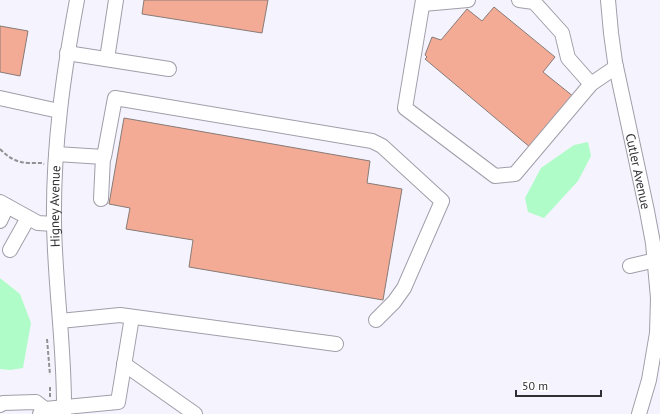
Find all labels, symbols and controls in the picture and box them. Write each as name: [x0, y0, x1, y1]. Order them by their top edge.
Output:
street label: Cutler Avenue: [622, 132, 654, 211]
street label: Higney Avenue: [46, 165, 64, 248]
scale bar: [516, 372, 601, 398]
text: 50 m: [522, 378, 548, 393]

